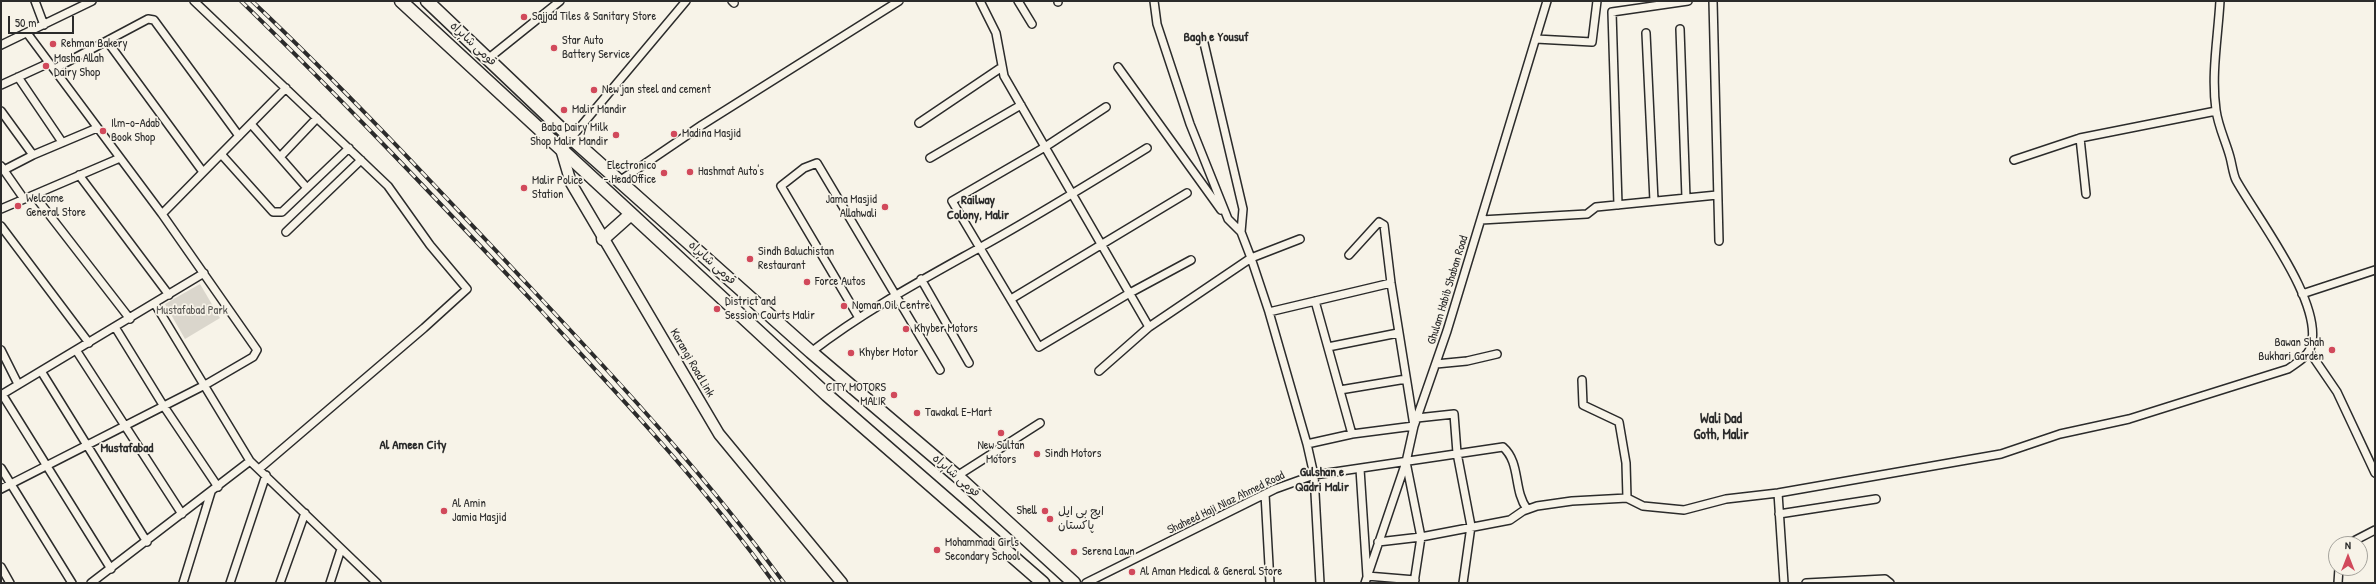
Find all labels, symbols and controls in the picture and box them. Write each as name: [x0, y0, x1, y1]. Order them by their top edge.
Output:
scale bar: [10, 8, 76, 34]
place label: Sajjad Tiles & Sanitary Store: [532, 10, 656, 24]
marker: Sajjad Tiles & Sanitary Store: [519, 12, 529, 22]
text: 50 m: [15, 14, 36, 31]
street label: قومی شاہراہ: [447, 19, 499, 69]
district label: Bagh e Yousuf: [1183, 30, 1249, 46]
place label: Star Auto Battery Service: [562, 34, 630, 62]
place label: Rehman Bakery: [61, 37, 128, 51]
marker: Rehman Bakery: [48, 39, 58, 49]
marker: Star Auto Battery Service: [549, 43, 559, 53]
place label: Masha Allah Dairy Shop: [54, 52, 104, 80]
marker: Masha Allah Dairy Shop: [41, 61, 51, 71]
place label: New jan steel and cement: [602, 83, 711, 97]
marker: New jan steel and cement: [589, 85, 599, 95]
place label: Malir Mandir: [572, 103, 626, 117]
marker: Malir Mandir: [559, 105, 569, 115]
place label: Ilm-o-Adab Book Shop: [111, 117, 160, 145]
place label: Baba Dairy Milk Shop Malir Mandir: [530, 121, 608, 149]
marker: Ilm-o-Adab Book Shop: [98, 126, 108, 136]
place label: Madina Masjid: [682, 127, 741, 141]
marker: Madina Masjid: [669, 129, 679, 139]
marker: Baba Dairy Milk Shop Malir Mandir: [611, 130, 621, 140]
place label: Electronico - HeadOffice: [604, 159, 656, 187]
place label: Hashmat Auto's: [698, 165, 764, 179]
marker: Hashmat Auto's: [685, 167, 695, 177]
marker: Electronico - HeadOffice: [659, 168, 669, 178]
place label: Malir Police Station: [532, 174, 583, 202]
marker: Malir Police Station: [519, 183, 529, 193]
place label: Welcome General Store: [26, 192, 86, 220]
place label: Jama Masjid Allahwali: [826, 193, 877, 221]
district label: Railway Colony, Malir: [947, 193, 1009, 224]
marker: Welcome General Store: [13, 201, 23, 211]
marker: Jama Masjid Allahwali: [880, 202, 890, 212]
street label: Ghulam Habib Shaban Road: [1425, 234, 1471, 346]
street label: قومی شاہراہ: [685, 238, 739, 288]
place label: Sindh Baluchistan Restaurant: [758, 245, 834, 273]
marker: Sindh Baluchistan Restaurant: [745, 254, 755, 264]
place label: Force Autos: [815, 275, 865, 289]
marker: Force Autos: [802, 277, 812, 287]
place label: District and Session Courts Malir: [725, 295, 815, 323]
place label: Noman Oil Centre: [852, 299, 930, 313]
marker: Noman Oil Centre: [839, 301, 849, 311]
park label: Mustafabad Park: [156, 304, 228, 318]
marker: District and Session Courts Malir: [712, 304, 722, 314]
place label: Khyber Motors: [914, 322, 978, 336]
marker: Khyber Motors: [901, 324, 911, 334]
street label: Korangi Road Link: [667, 326, 717, 400]
place label: Bawan Shah Bukhari Garden: [2258, 336, 2324, 364]
marker: Bawan Shah Bukhari Garden: [2327, 345, 2337, 355]
place label: Khyber Motor: [859, 346, 918, 360]
marker: Khyber Motor: [846, 348, 856, 358]
place label: CITY MOTORS MALIR: [826, 381, 886, 409]
marker: CITY MOTORS MALIR: [889, 390, 899, 400]
place label: Tawakal E-Mart: [925, 406, 992, 420]
marker: Tawakal E-Mart: [912, 408, 922, 418]
district label: Wali Dad Goth, Malir: [1693, 411, 1749, 444]
marker: New Sultan Motors: [996, 428, 1006, 438]
district label: Al Ameen City: [379, 438, 447, 454]
place label: New Sultan Motors: [977, 439, 1025, 467]
district label: Mustafabad: [101, 441, 153, 457]
place label: Sindh Motors: [1045, 447, 1101, 461]
marker: Sindh Motors: [1032, 449, 1042, 459]
street label: قومی شاہراہ: [929, 451, 983, 501]
district label: Gulshan e Qadri Malir: [1295, 465, 1349, 496]
street label: Shaheed Haji Niaz Ahmed Road: [1165, 468, 1287, 538]
place label: Al Amin Jamia Masjid: [452, 497, 506, 525]
place label: Shell: [1017, 504, 1037, 518]
place label: ایچ بی ایل پاکستان: [1058, 505, 1104, 533]
marker: Al Amin Jamia Masjid: [439, 506, 449, 516]
marker: Shell: [1040, 506, 1050, 516]
marker: ایچ بی ایل پاکستان: [1045, 514, 1055, 524]
place label: Mohammadi Girls Secondary School: [945, 536, 1020, 564]
north arrow: [2328, 536, 2368, 576]
text: N: [2345, 538, 2351, 552]
marker: Mohammadi Girls Secondary School: [932, 545, 942, 555]
place label: Serena Lawn: [1082, 545, 1135, 559]
marker: Serena Lawn: [1069, 547, 1079, 557]
place label: Al Aman Medical & General Store: [1140, 565, 1282, 579]
marker: Al Aman Medical & General Store: [1127, 567, 1137, 577]

